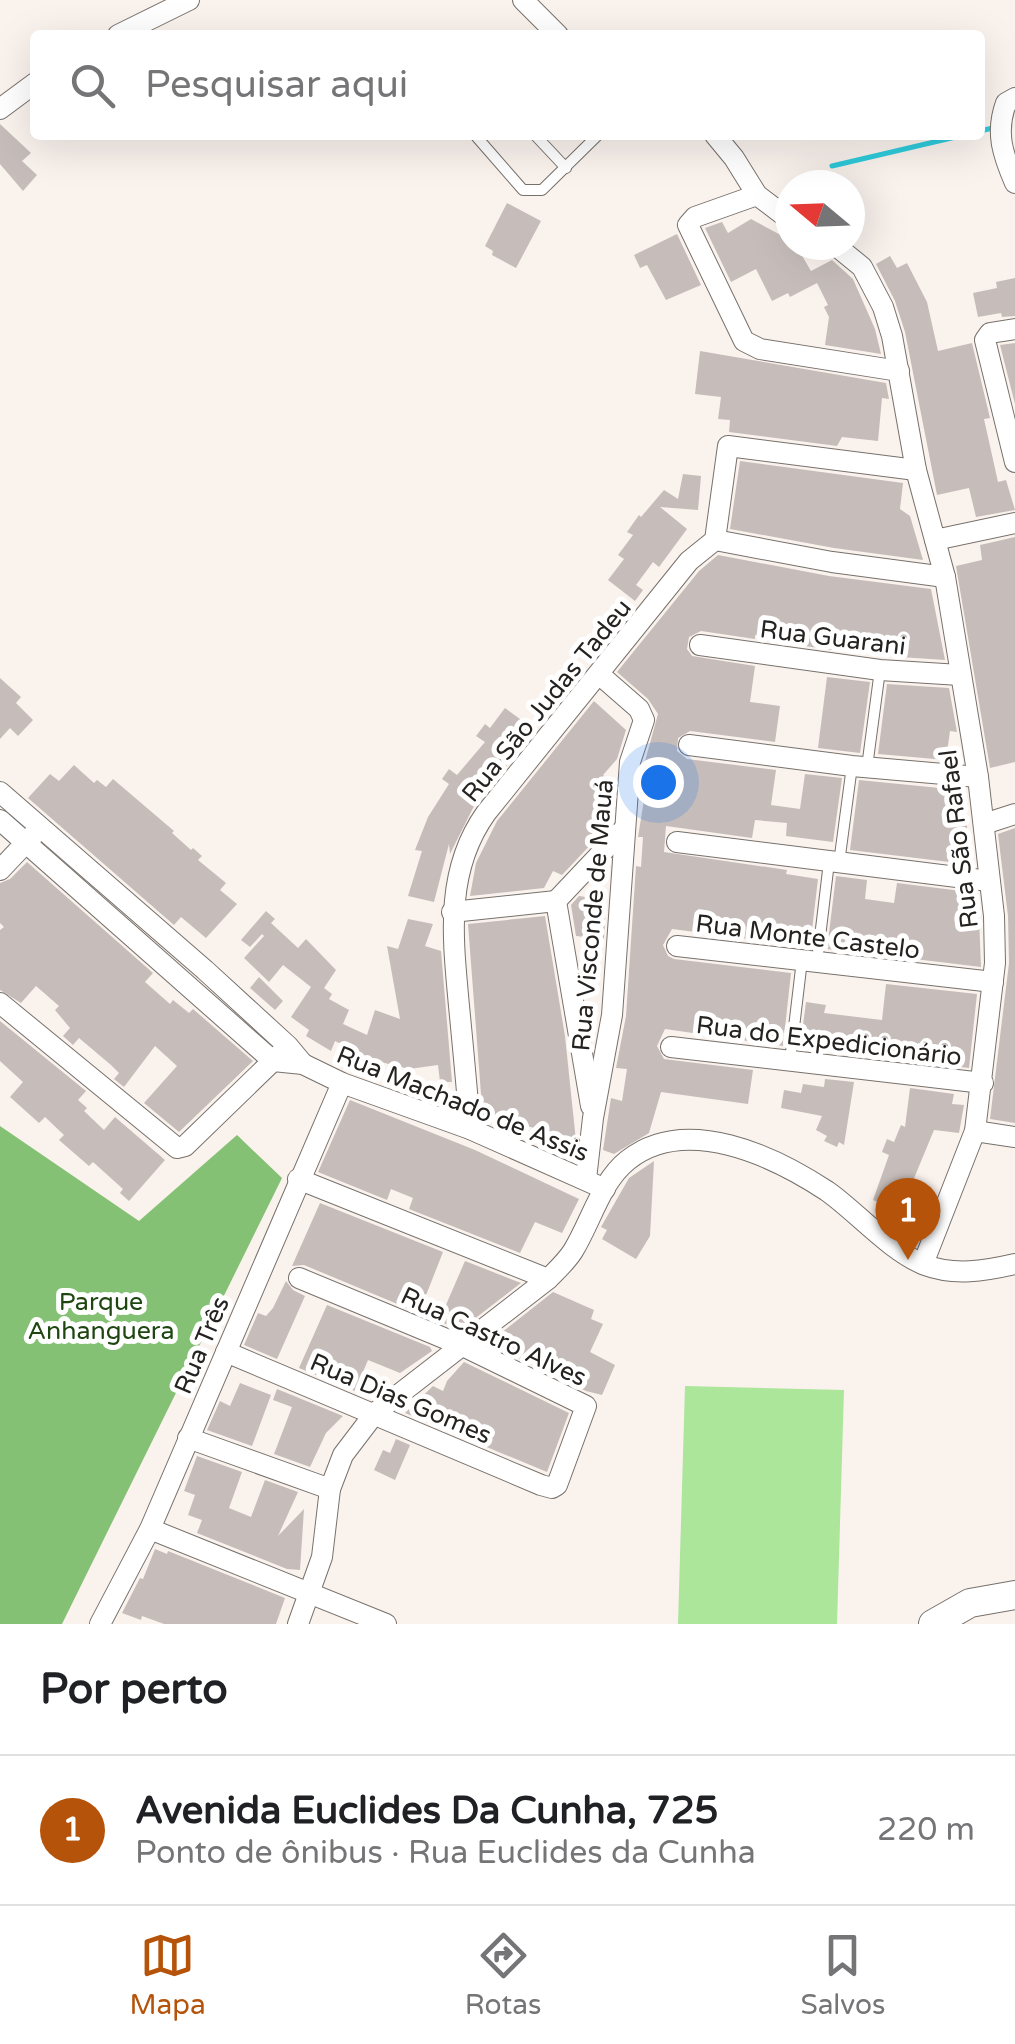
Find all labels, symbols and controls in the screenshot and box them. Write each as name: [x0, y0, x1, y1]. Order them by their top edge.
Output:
search box: [30, 30, 985, 140]
icon: search: [65, 58, 120, 113]
text: Pesquisar aqui: [145, 62, 408, 108]
north arrow: [775, 170, 865, 260]
street label: Rua São Judas Tadeu: [456, 593, 638, 808]
street label: Rua Guarani: [758, 614, 908, 662]
street label: Rua São Rafael: [933, 748, 985, 930]
your location: [633, 757, 684, 808]
street label: Rua Visconde de Mauá: [566, 778, 620, 1052]
street label: Rua Monte Castelo: [694, 908, 922, 966]
street label: Rua do Expedicionário: [694, 1010, 963, 1072]
street label: Rua Machado de Assis: [332, 1040, 593, 1168]
pin: 1: [876, 1178, 940, 1260]
street label: Rua Castro Alves: [396, 1281, 591, 1393]
park label: Parque Anhanguera: [27, 1287, 175, 1346]
street label: Rua Três: [168, 1292, 236, 1398]
street label: Rua Dias Gomes: [305, 1347, 496, 1451]
text: Por perto: [40, 1664, 228, 1715]
text: Avenida Euclides Da Cunha, 725: [135, 1788, 718, 1834]
text: 1: [62, 1811, 83, 1849]
text: 220 m: [877, 1811, 975, 1849]
text: Ponto de ônibus · Rua Euclides da Cunha: [135, 1834, 756, 1872]
tab: Mapa: [129, 1928, 206, 2022]
tab: Rotas: [465, 1928, 541, 2022]
tab: Salvos: [800, 1928, 885, 2022]

